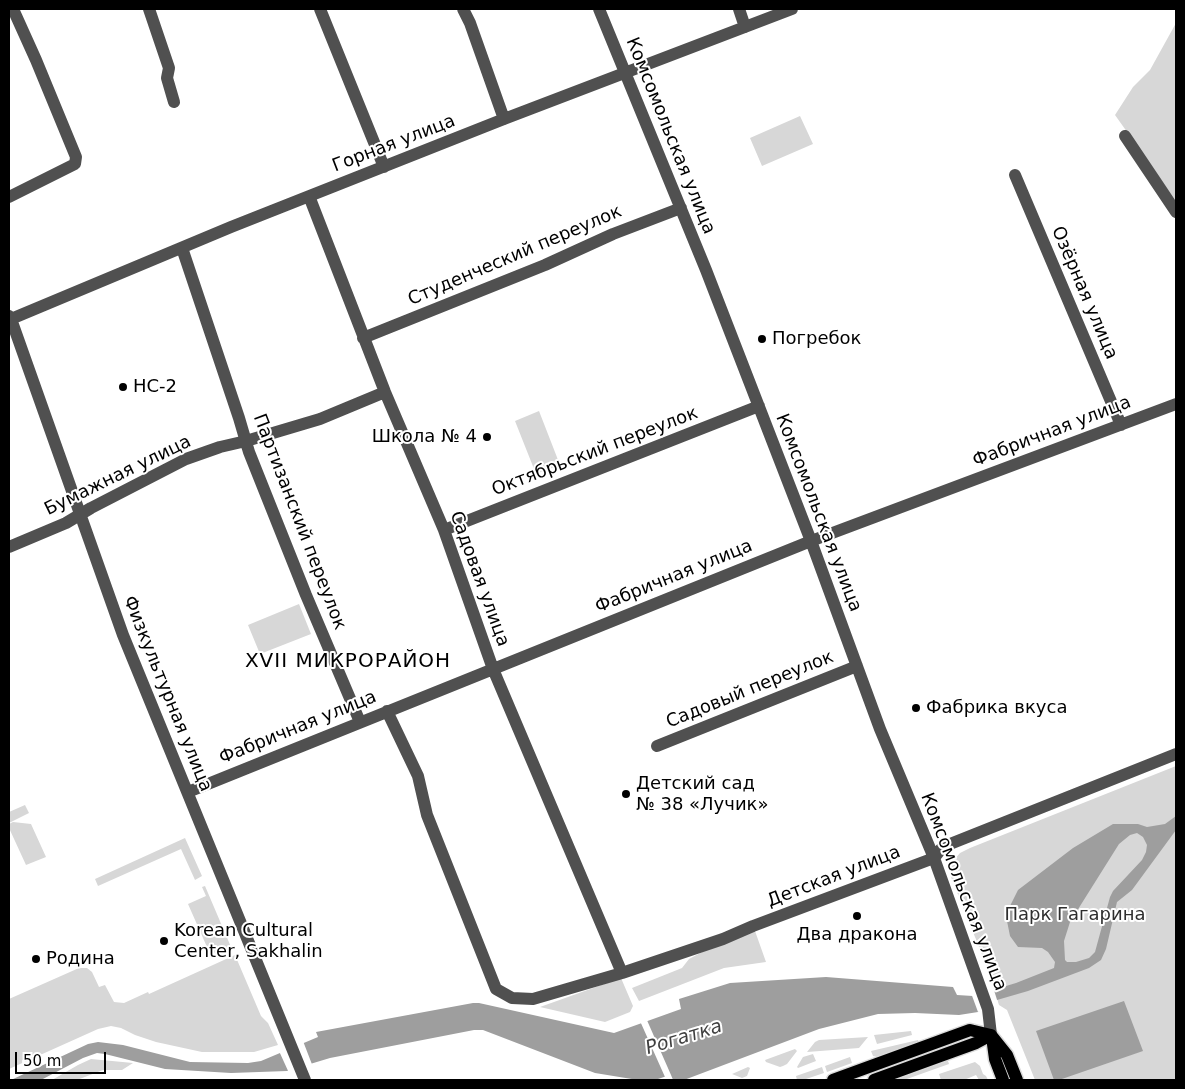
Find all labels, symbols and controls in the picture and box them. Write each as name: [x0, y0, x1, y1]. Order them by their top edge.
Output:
street label: Комсомольская улица: [621, 34, 719, 238]
street label: Горная улица: [329, 111, 459, 177]
street label: Студенческий переулок: [405, 201, 625, 311]
street label: Озёрная улица: [1046, 223, 1122, 363]
place label: Погребок: [772, 328, 861, 350]
marker: Погребок: [756, 333, 768, 345]
place label: НС-2: [133, 376, 177, 398]
marker: НС-2: [117, 381, 129, 393]
street label: Фабричная улица: [970, 392, 1134, 472]
street label: Октябрьский переулок: [489, 403, 701, 501]
street label: Партизанский переулок: [248, 411, 350, 633]
street label: Комсомольская улица: [770, 411, 866, 615]
place label: Школа № 4: [372, 426, 477, 448]
street label: Бумажная улица: [41, 431, 195, 521]
marker: Школа № 4: [481, 431, 493, 443]
street label: Садовая улица: [445, 508, 513, 650]
street label: Фабричная улица: [592, 536, 756, 618]
street label: Физкультурная улица: [118, 593, 216, 795]
street label: Садовый переулок: [663, 647, 837, 733]
district label: XVII МИКРОРАЙОН: [243, 650, 453, 674]
street label: Фабричная улица: [216, 687, 380, 769]
place label: Фабрика вкуса: [926, 697, 1067, 719]
marker: Фабрика вкуса: [910, 702, 922, 714]
place label: Детский сад № 38 «Лучик»: [636, 773, 768, 816]
marker: Детский сад № 38 «Лучик»: [620, 788, 632, 800]
street label: Комсомольская улица: [915, 790, 1011, 994]
street label: Детская улица: [764, 842, 904, 912]
park label: Парк Гагарина: [1004, 904, 1146, 926]
marker: Два дракона: [851, 910, 863, 922]
place label: Korean Cultural Center, Sakhalin: [174, 920, 323, 962]
place label: Два дракона: [796, 924, 918, 946]
marker: Korean Cultural Center, Sakhalin: [158, 935, 170, 947]
place label: Родина: [46, 948, 115, 970]
marker: Родина: [30, 953, 42, 965]
water label: Рогатка: [643, 1016, 725, 1060]
scale bar: [18, 1042, 109, 1074]
text: 50 m: [23, 1052, 61, 1070]

